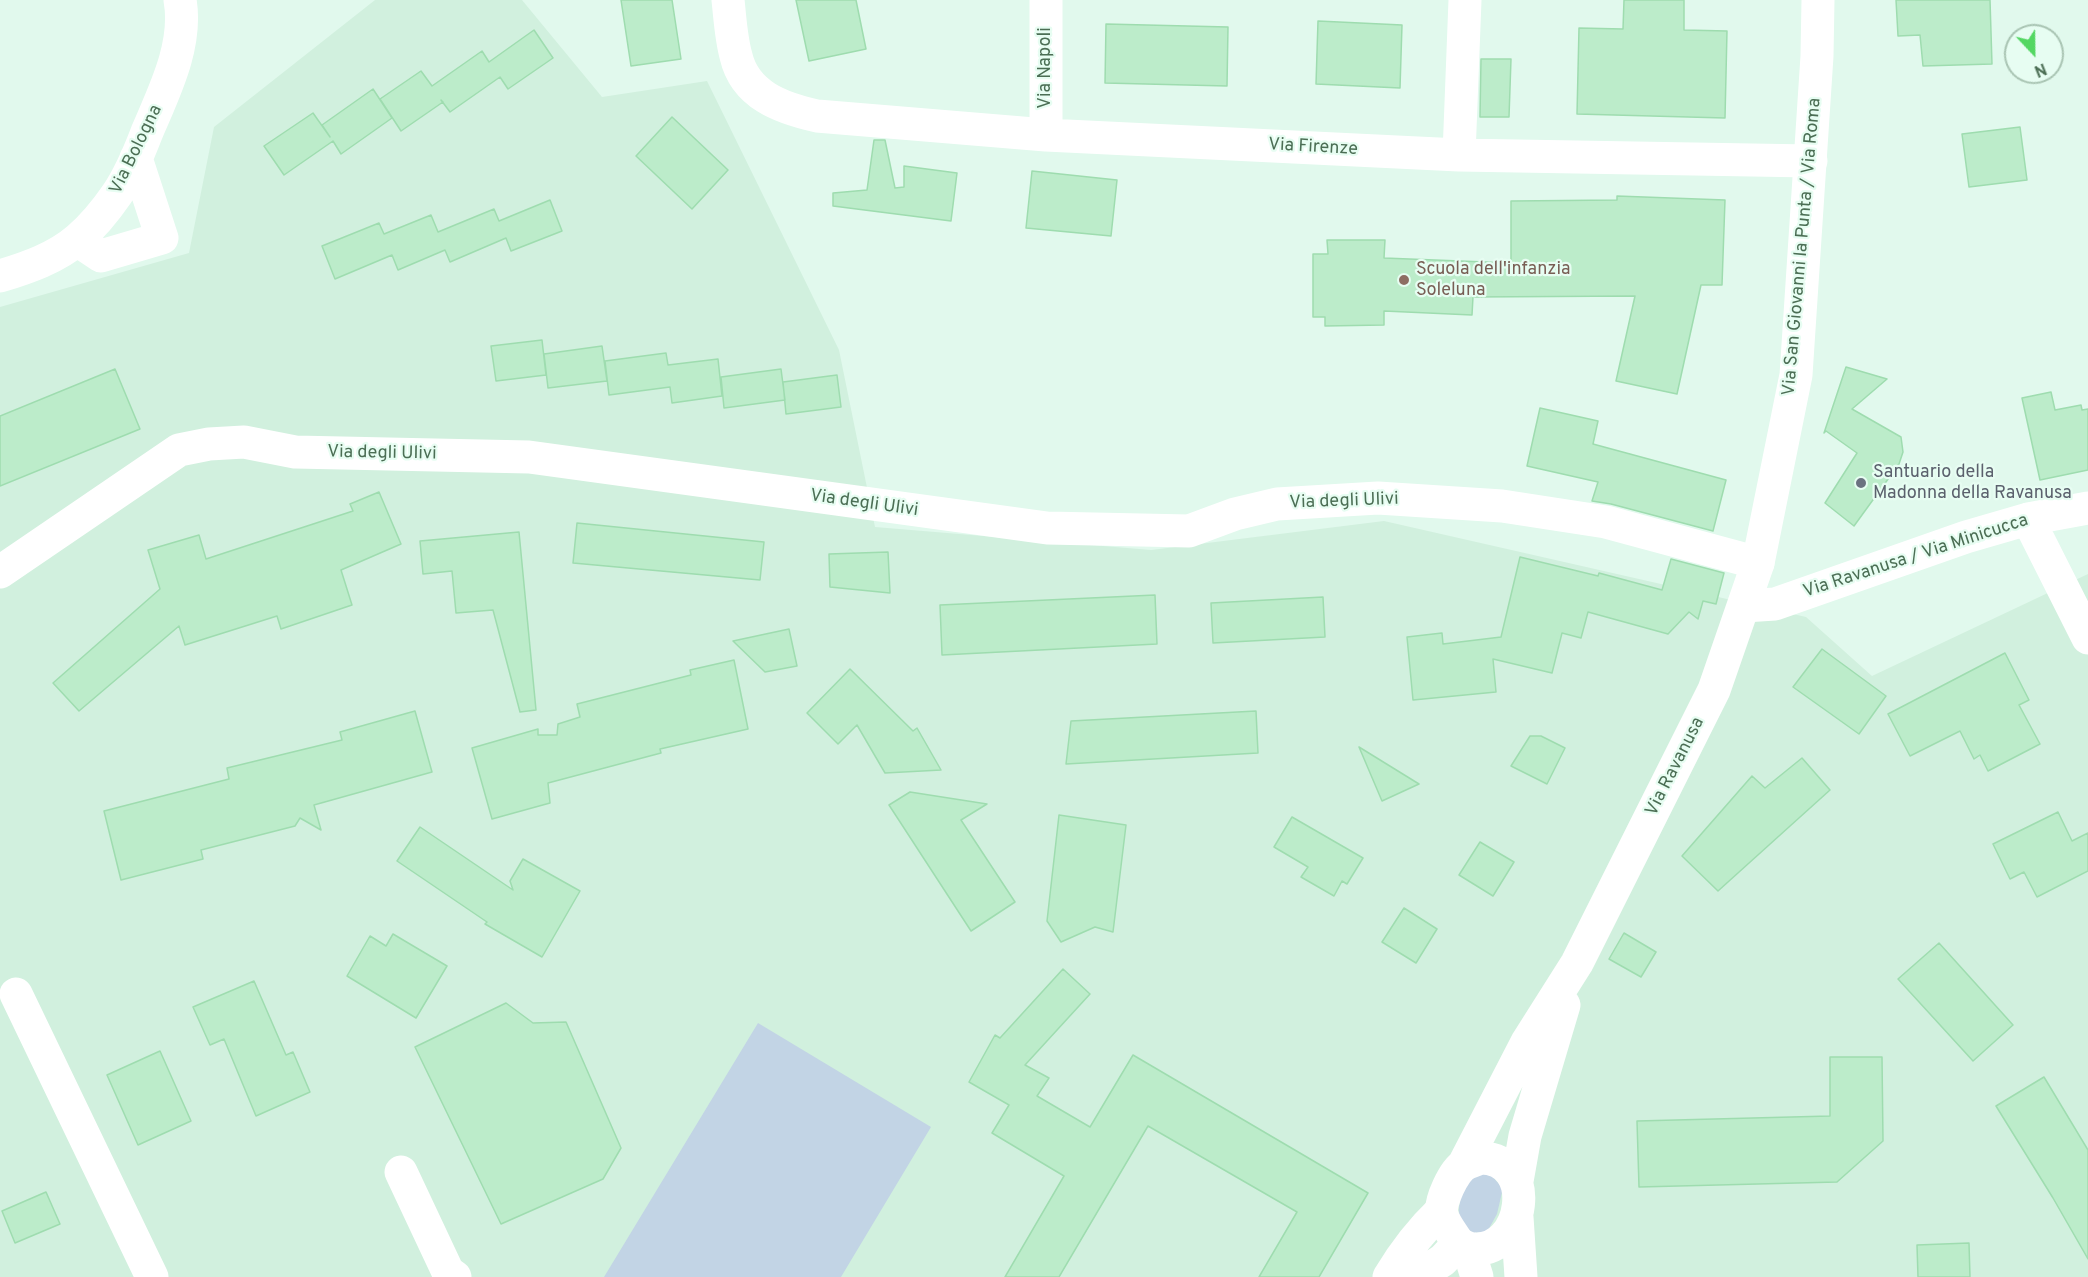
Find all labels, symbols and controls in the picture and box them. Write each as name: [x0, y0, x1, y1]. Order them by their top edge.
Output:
north arrow: [2004, 24, 2064, 84]
street label: Via Napoli: [1035, 27, 1057, 109]
text: N: [2031, 57, 2049, 80]
street label: Via San Giovanni la Punta / Via Roma: [1779, 97, 1827, 397]
street label: Via Bologna: [106, 102, 168, 198]
street label: Via Firenze: [1268, 135, 1358, 161]
place label: Scuola dell'infanzia Soleluna: [1416, 259, 1570, 302]
marker: Scuola dell'infanzia Soleluna: [1397, 273, 1411, 287]
street label: Via degli Ulivi: [327, 442, 437, 466]
place label: Santuario della Madonna della Ravanusa: [1873, 462, 2072, 504]
marker: Santuario della Madonna della Ravanusa: [1854, 476, 1868, 490]
street label: Via degli Ulivi: [808, 486, 920, 522]
street label: Via degli Ulivi: [1289, 489, 1399, 515]
street label: Via Ravanusa / Via Minicucca: [1801, 510, 2031, 604]
street label: Via Ravanusa: [1642, 714, 1710, 820]

